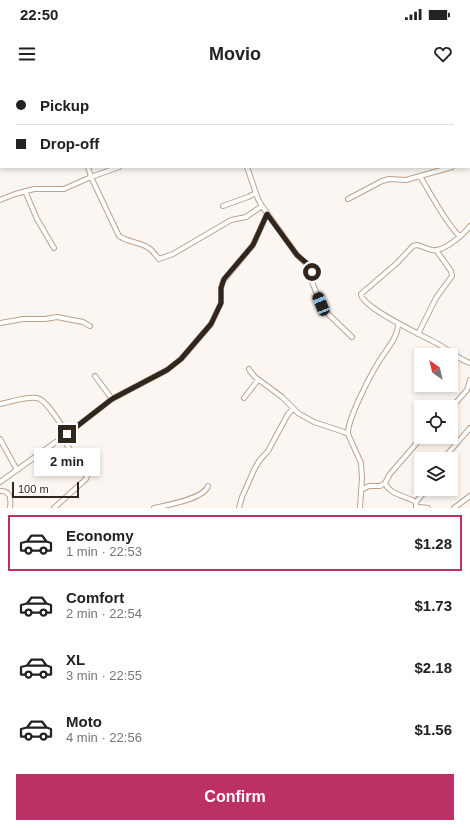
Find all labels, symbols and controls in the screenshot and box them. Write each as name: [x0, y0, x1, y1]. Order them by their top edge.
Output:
text: 22:50: [20, 6, 58, 23]
icon: menu: [16, 43, 38, 65]
icon: heart: [432, 43, 454, 65]
text: Movio: [209, 44, 261, 64]
text: Pickup: [40, 97, 89, 114]
text: Drop-off: [40, 135, 99, 152]
route start: [303, 263, 321, 281]
car: [311, 291, 331, 317]
north arrow: [414, 348, 458, 392]
map controls: [414, 348, 458, 496]
button: locate: [414, 400, 458, 444]
route end: [58, 425, 76, 443]
callout: 2 min: [34, 448, 100, 476]
button: layers: [414, 452, 458, 496]
text: 2 min: [50, 454, 84, 469]
scale bar: [12, 480, 79, 499]
text: 100 m: [18, 483, 49, 495]
icon: car: [18, 525, 54, 561]
text: Economy: [66, 527, 134, 544]
text: $1.28: [414, 535, 452, 552]
text: 1 min · 22:53: [66, 544, 142, 559]
icon: car: [18, 587, 54, 623]
text: Comfort: [66, 589, 124, 606]
text: $1.73: [414, 597, 452, 614]
text: 2 min · 22:54: [66, 606, 142, 621]
icon: car: [18, 649, 54, 685]
text: XL: [66, 651, 85, 668]
text: $2.18: [414, 659, 452, 676]
text: 3 min · 22:55: [66, 668, 142, 683]
icon: car: [18, 711, 54, 747]
text: Moto: [66, 713, 102, 730]
text: $1.56: [414, 721, 452, 738]
text: 4 min · 22:56: [66, 730, 142, 745]
button: Confirm: [16, 774, 454, 820]

